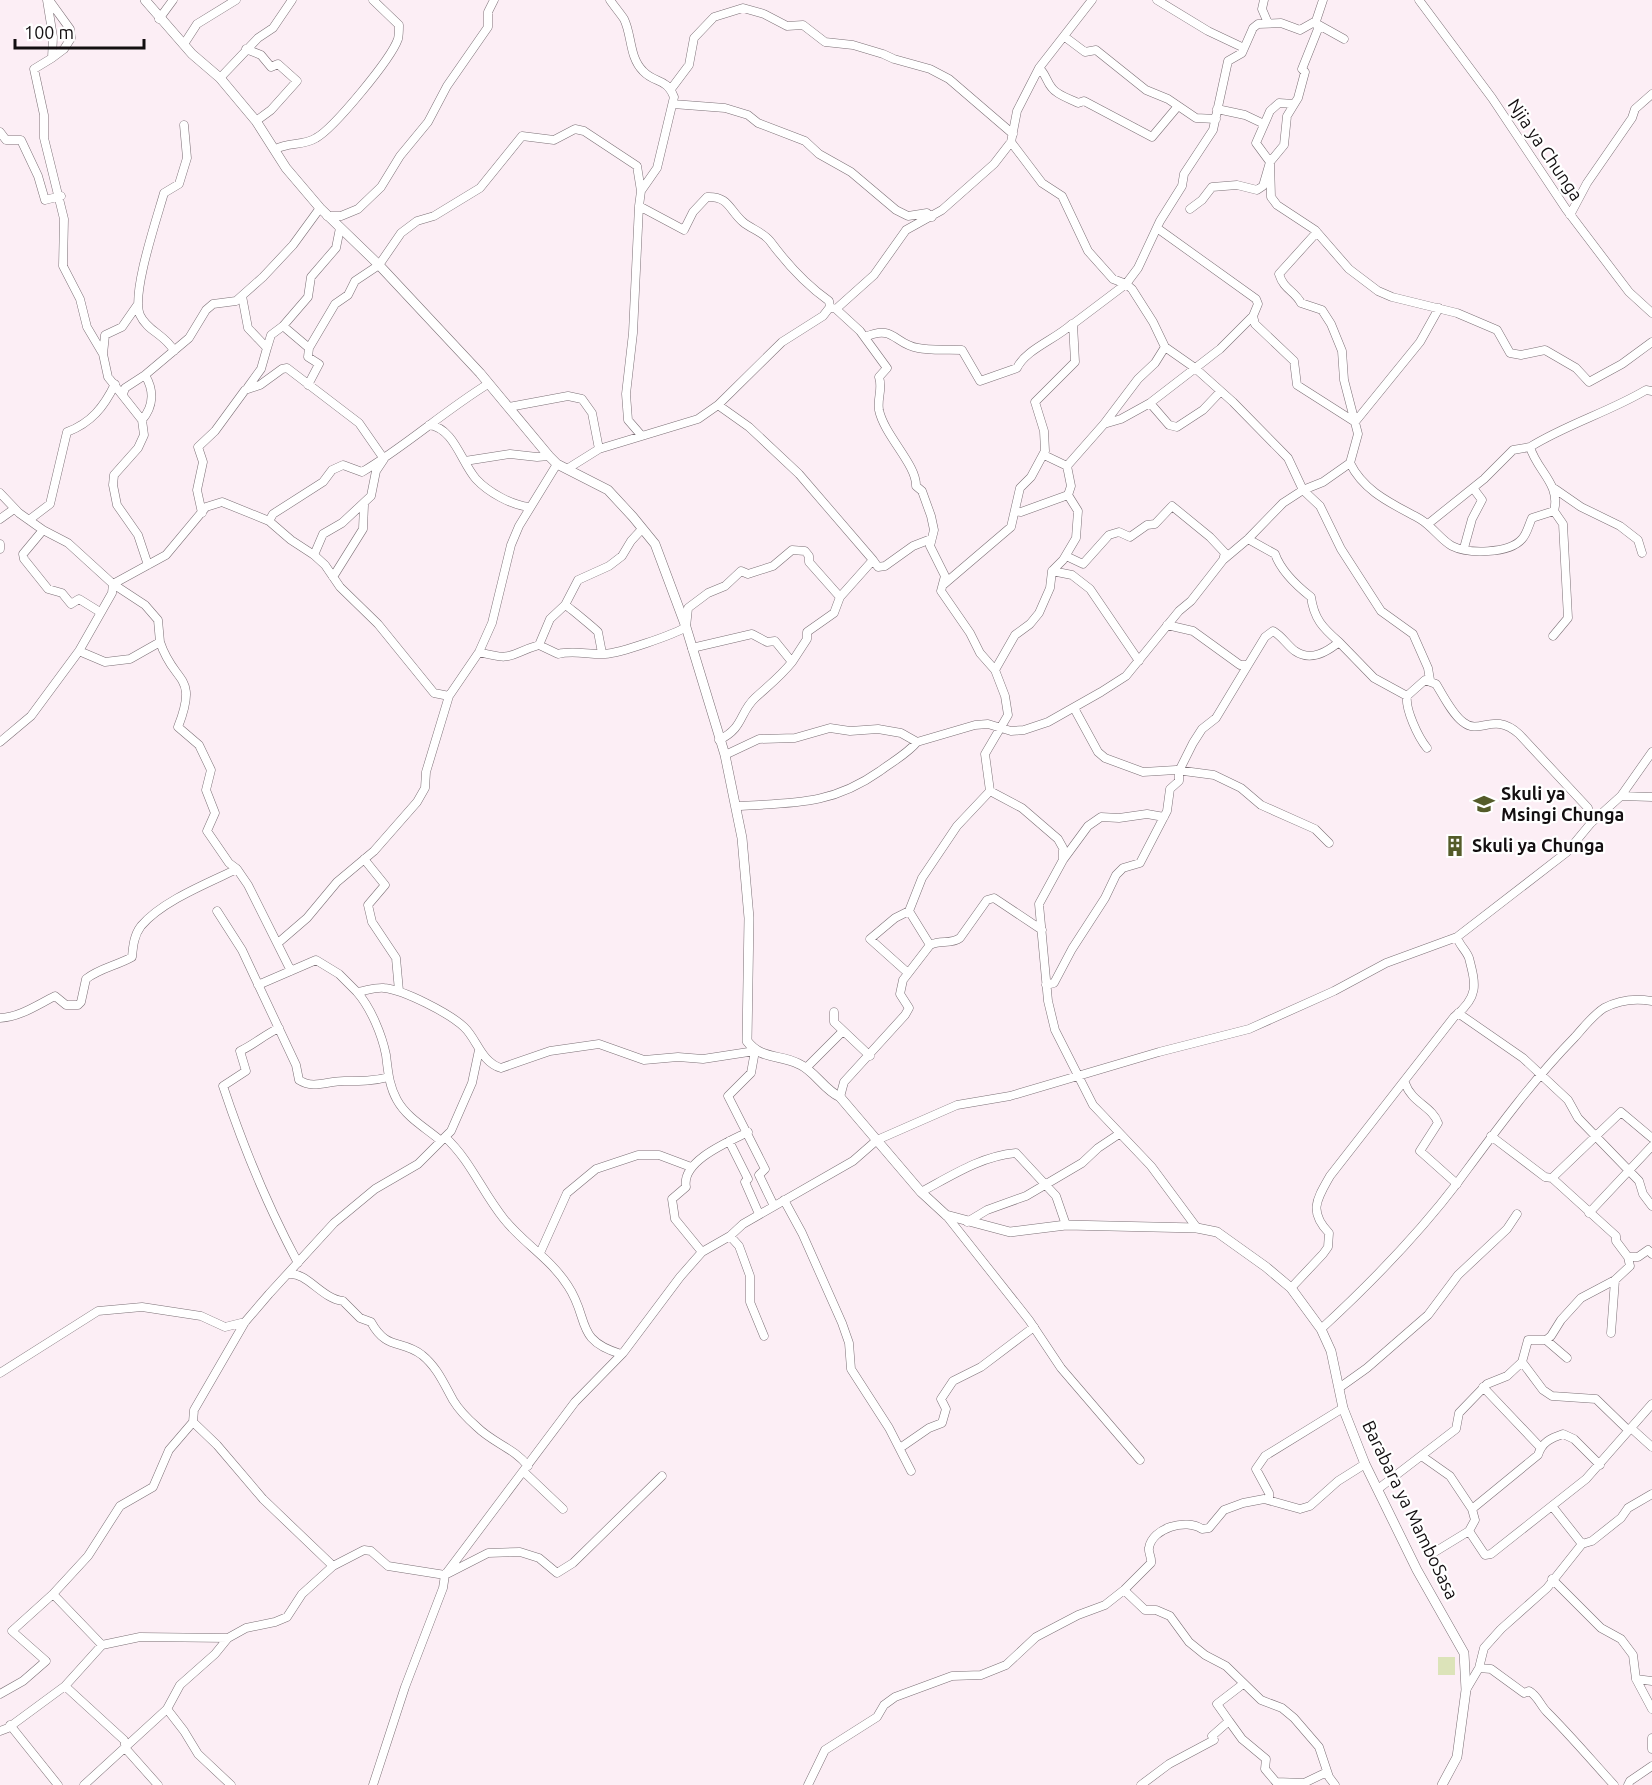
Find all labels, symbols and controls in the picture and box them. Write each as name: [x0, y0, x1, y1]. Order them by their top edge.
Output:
scale bar: [15, 12, 144, 50]
text: 100 m: [24, 22, 74, 42]
street label: Njia ya Chunga: [1504, 95, 1587, 204]
place label: Skuli ya Msingi Chunga: [1501, 783, 1624, 824]
school or university icon: Skuli ya Msingi Chunga: [1472, 792, 1496, 816]
building icon: Skuli ya Chunga: [1443, 834, 1467, 858]
place label: Skuli ya Chunga: [1472, 835, 1604, 855]
street label: Barabara ya MamboSasa: [1359, 1417, 1463, 1602]

